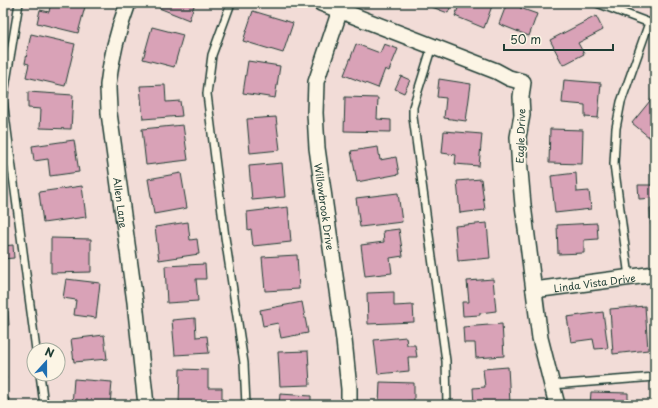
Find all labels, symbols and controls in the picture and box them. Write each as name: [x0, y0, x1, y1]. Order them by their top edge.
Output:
scale bar: [504, 26, 613, 52]
text: 50 m: [510, 30, 541, 48]
street label: Eagle Drive: [512, 108, 528, 164]
street label: Willowbrook Drive: [312, 162, 339, 251]
street label: Allen Lane: [110, 176, 132, 229]
street label: Linda Vista Drive: [553, 269, 636, 295]
north arrow: [26, 342, 66, 382]
text: N: [43, 343, 57, 362]

